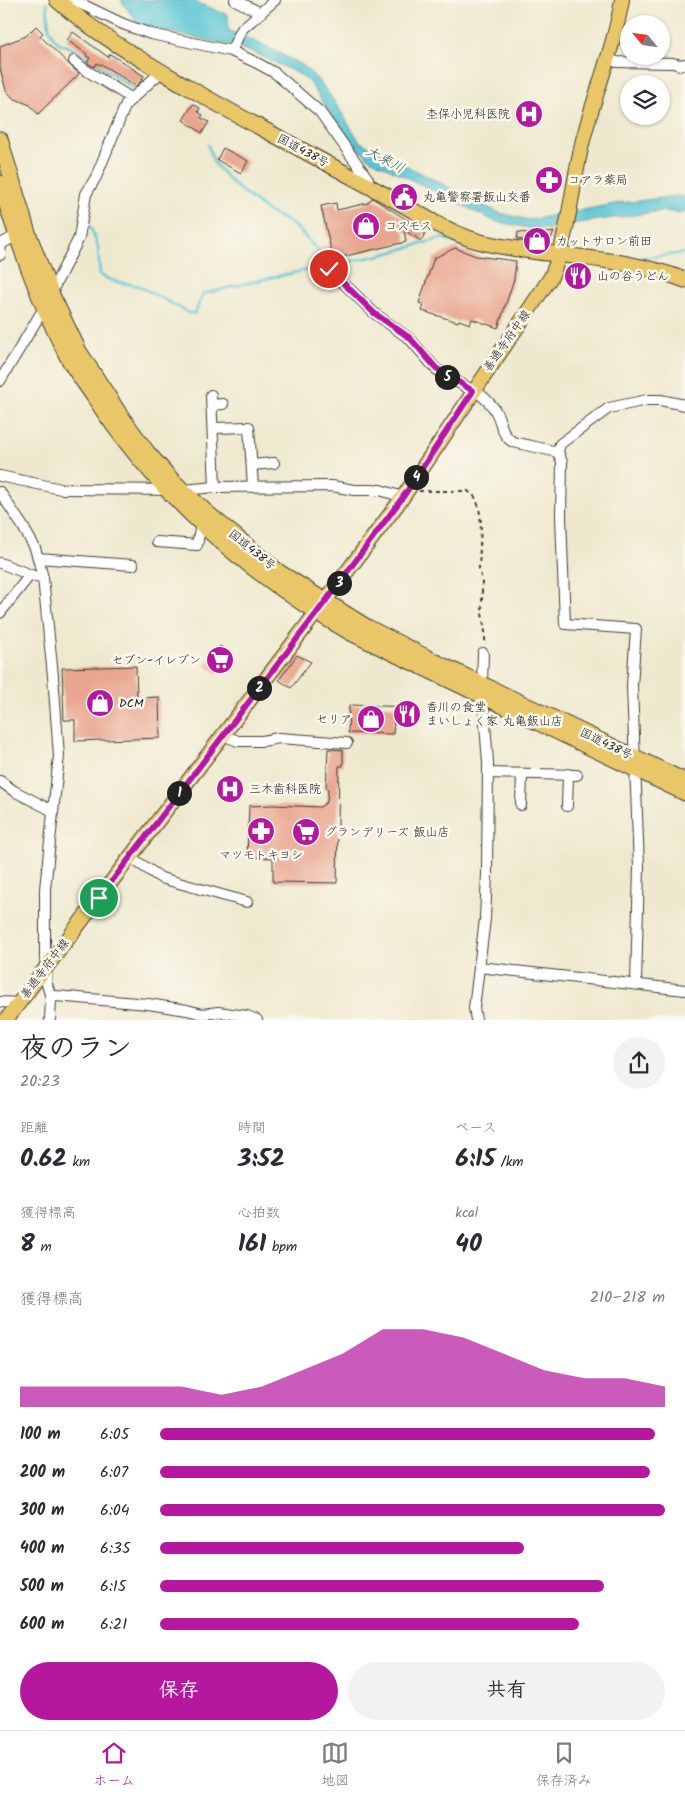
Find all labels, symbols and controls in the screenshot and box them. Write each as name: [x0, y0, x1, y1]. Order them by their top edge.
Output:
north arrow: [620, 15, 670, 65]
map controls: [620, 15, 670, 125]
button: layers: [620, 75, 670, 125]
hospital icon: 杢保小児科医院: [514, 99, 544, 129]
place label: 杢保小児科医院: [426, 105, 510, 124]
street label: 国道438号: [274, 129, 332, 173]
water label: 大束川: [361, 140, 409, 180]
pharmacy icon: コアラ薬局: [534, 165, 564, 195]
place label: コアラ薬局: [568, 171, 628, 190]
public building icon: 丸亀警察署飯山交番: [389, 182, 419, 212]
place label: 丸亀警察署飯山交番: [423, 188, 531, 207]
shop icon: コスモス: [351, 211, 381, 241]
place label: コスモス: [385, 217, 432, 236]
shop icon: カットサロン前田: [522, 226, 552, 256]
place label: カットサロン前田: [556, 232, 652, 251]
pin: [308, 248, 350, 290]
icon: check: [315, 255, 343, 283]
restaurant icon: 山の谷うどん: [563, 261, 593, 291]
place label: 山の谷うどん: [597, 267, 669, 286]
street label: 善通寺府中線: [479, 306, 535, 376]
pin: 5: [434, 364, 460, 390]
text: 5: [444, 366, 451, 388]
pin: 4: [404, 464, 428, 490]
text: 4: [413, 466, 420, 488]
street label: 国道438号: [224, 525, 280, 575]
pin: 3: [326, 570, 352, 596]
text: 3: [336, 572, 343, 594]
supermarket icon: セブン-イレブン: [205, 645, 235, 675]
place label: セブン-イレブン: [111, 651, 201, 670]
pin: 2: [246, 676, 272, 700]
text: 2: [255, 677, 264, 699]
shop icon: DCM: [85, 688, 115, 718]
place label: DCM: [119, 694, 144, 713]
place label: 香川の食堂 まいしょく家 丸亀飯山店: [426, 698, 563, 731]
restaurant icon: 香川の食堂 まいしょく家 丸亀飯山店: [392, 699, 422, 729]
shop icon: セリア: [356, 704, 386, 734]
place label: セリア: [316, 710, 352, 729]
street label: 国道438号: [576, 723, 636, 765]
hospital icon: 三木歯科医院: [215, 774, 245, 804]
pin: 1: [166, 780, 192, 806]
place label: 三木歯科医院: [249, 780, 321, 799]
text: 1: [177, 782, 182, 804]
pharmacy icon: マツモトキヨシ: [246, 816, 276, 846]
supermarket icon: グランデリーズ 飯山店: [291, 817, 321, 847]
place label: グランデリーズ 飯山店: [325, 823, 450, 842]
place label: マツモトキヨシ: [219, 846, 303, 865]
pin: [78, 877, 120, 919]
icon: arrive: [85, 884, 113, 912]
street label: 善通寺府中線: [16, 935, 74, 1003]
text: 夜のラン: [20, 1027, 132, 1072]
button: share: [613, 1037, 665, 1089]
text: 20:23: [20, 1069, 60, 1094]
text: 距離: [20, 1117, 48, 1139]
text: 時間: [238, 1117, 266, 1139]
text: ペース: [455, 1117, 497, 1139]
text: 0.62: [20, 1139, 67, 1179]
text: 3:52: [238, 1139, 285, 1179]
text: 6:15: [455, 1139, 495, 1179]
text: km: [67, 1151, 90, 1173]
text: /km: [495, 1151, 524, 1173]
text: 獲得標高: [20, 1202, 76, 1224]
text: 心拍数: [238, 1202, 280, 1224]
text: kcal: [455, 1202, 478, 1224]
text: 8: [20, 1224, 35, 1264]
text: 161: [238, 1224, 266, 1264]
text: 40: [455, 1224, 482, 1264]
text: m: [35, 1236, 52, 1258]
text: bpm: [266, 1236, 297, 1258]
text: 210–218 m: [590, 1285, 665, 1310]
text: 獲得標高: [20, 1287, 84, 1312]
text: 100 m: [20, 1422, 61, 1447]
text: 6:05: [100, 1422, 129, 1447]
text: 200 m: [20, 1460, 65, 1485]
text: 6:07: [100, 1460, 128, 1485]
text: 300 m: [20, 1498, 64, 1523]
text: 6:04: [100, 1498, 130, 1523]
text: 400 m: [20, 1536, 64, 1561]
text: 6:35: [100, 1536, 131, 1561]
text: 500 m: [20, 1574, 64, 1599]
text: 6:15: [100, 1574, 126, 1599]
text: 600 m: [20, 1612, 64, 1637]
text: 6:21: [100, 1612, 127, 1637]
button: 保存: [20, 1662, 338, 1720]
button: 共有: [348, 1662, 665, 1720]
tab: ホーム: [93, 1739, 135, 1792]
tab: 地図: [321, 1739, 349, 1792]
tab: 保存済み: [536, 1739, 592, 1792]

